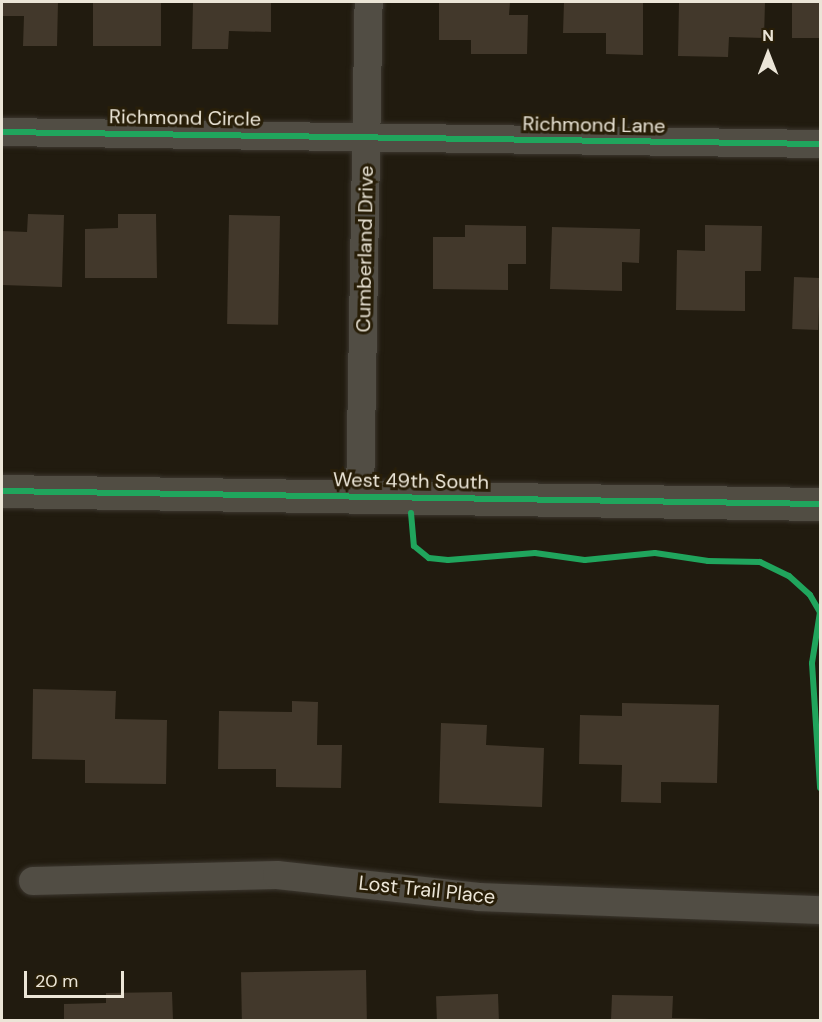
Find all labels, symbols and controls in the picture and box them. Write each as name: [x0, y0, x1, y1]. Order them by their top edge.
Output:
north arrow: [738, 24, 798, 84]
text: N: [762, 25, 774, 46]
street label: Richmond Circle: [109, 105, 261, 131]
street label: Richmond Lane: [522, 112, 666, 138]
street label: Cumberland Drive: [352, 165, 378, 333]
street label: West 49th South: [333, 468, 489, 494]
street label: Lost Trail Place: [357, 871, 497, 909]
scale bar: [27, 959, 128, 997]
text: 20 m: [35, 969, 78, 993]

